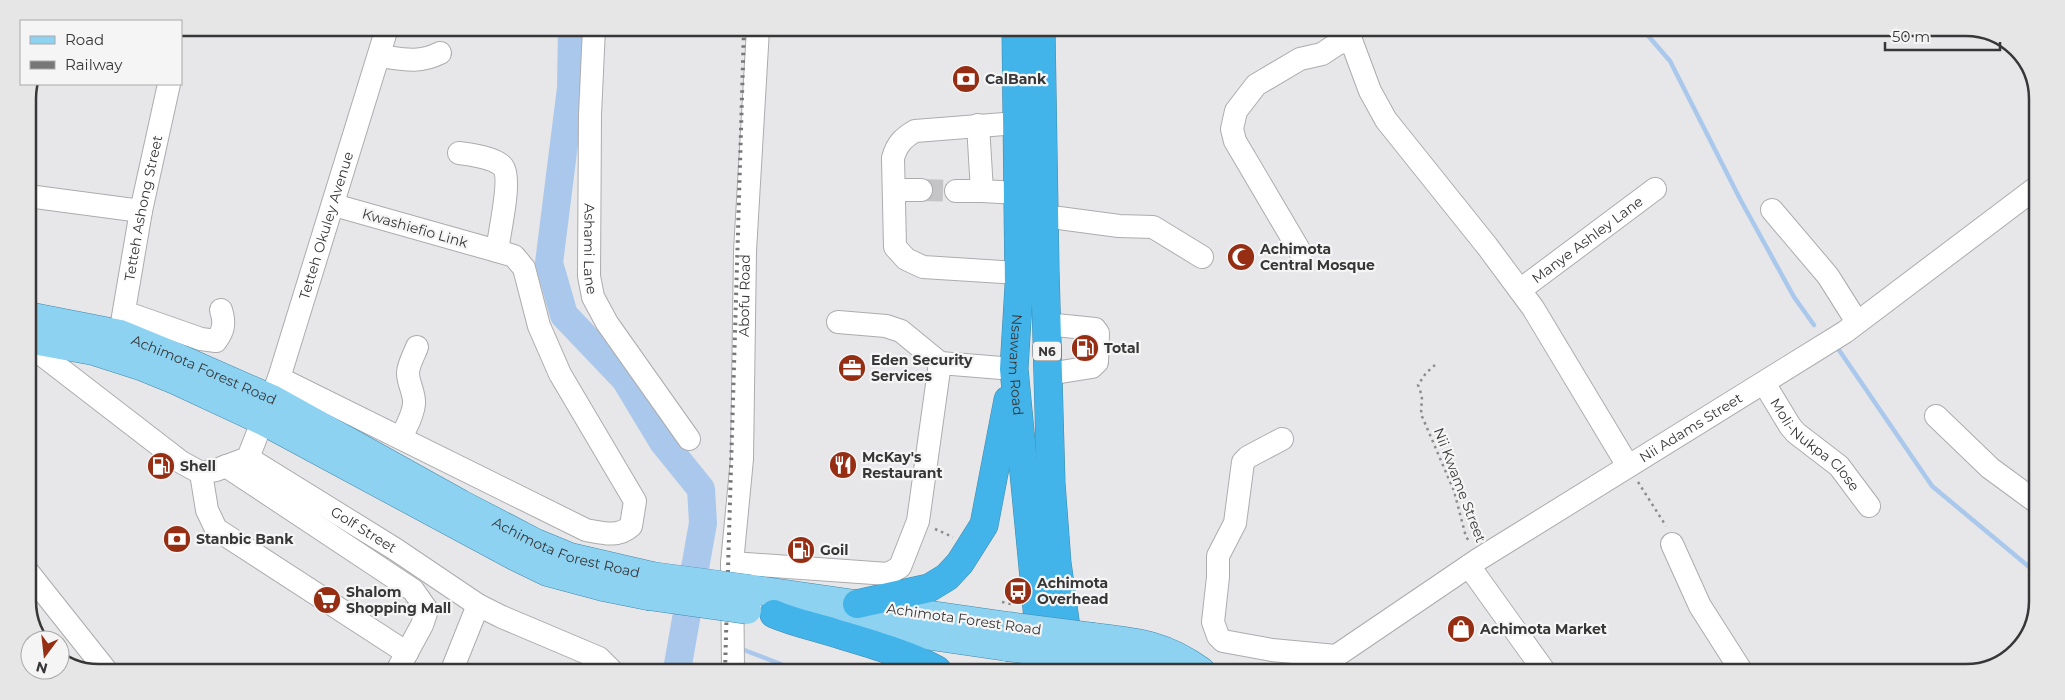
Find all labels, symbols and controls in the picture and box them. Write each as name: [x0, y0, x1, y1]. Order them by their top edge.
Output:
legend: [20, 20, 182, 85]
scale bar: [1885, 20, 2000, 52]
text: 50 m: [1892, 27, 1930, 46]
text: Road: [65, 30, 104, 49]
text: Railway: [65, 55, 123, 74]
bank icon: CalBank: [951, 64, 981, 94]
place label: CalBank: [985, 70, 1047, 88]
street label: Tetteh Ashong Street: [120, 133, 167, 283]
street label: Tetteh Okuley Avenue: [295, 149, 357, 302]
street label: Manye Ashley Lane: [1528, 192, 1647, 287]
street label: Ashami Lane: [580, 203, 601, 296]
street label: Kwashiefio Link: [360, 204, 471, 252]
place label: Achimota Central Mosque: [1259, 240, 1375, 274]
mosque icon: Achimota Central Mosque: [1226, 242, 1256, 272]
street label: Abofu Road: [735, 254, 754, 337]
street label: Nsawam Road: [1005, 313, 1027, 416]
street label: Achimota Forest Road: [129, 331, 279, 409]
fuel station icon: Total: [1070, 333, 1100, 363]
place label: Total: [1104, 339, 1140, 357]
road number: N6: [1033, 342, 1061, 361]
place label: Eden Security Services: [871, 351, 973, 385]
office icon: Eden Security Services: [837, 353, 867, 383]
street label: Nii Adams Street: [1636, 389, 1746, 466]
street label: Moli-Nukpa Close: [1766, 395, 1864, 495]
street label: Nii Kwame Street: [1430, 425, 1490, 545]
place label: McKay's Restaurant: [862, 448, 943, 482]
restaurant icon: McKay's Restaurant: [828, 450, 858, 480]
fuel station icon: Shell: [146, 451, 176, 481]
place label: Shell: [180, 457, 216, 475]
street label: Golf Street: [327, 502, 400, 557]
street label: Achimota Forest Road: [489, 513, 642, 582]
bank icon: Stanbic Bank: [162, 524, 192, 554]
place label: Stanbic Bank: [196, 530, 294, 548]
fuel station icon: Goil: [786, 535, 816, 565]
place label: Goil: [820, 541, 848, 559]
place label: Achimota Overhead: [1036, 574, 1109, 608]
bus stop icon: Achimota Overhead: [1003, 576, 1033, 606]
place label: Shalom Shopping Mall: [346, 583, 451, 617]
supermarket icon: Shalom Shopping Mall: [312, 585, 342, 615]
street label: Achimota Forest Road: [885, 599, 1043, 639]
shop icon: Achimota Market: [1446, 614, 1476, 644]
place label: Achimota Market: [1479, 620, 1607, 638]
north arrow: [20, 630, 70, 680]
text: N: [34, 657, 49, 678]

